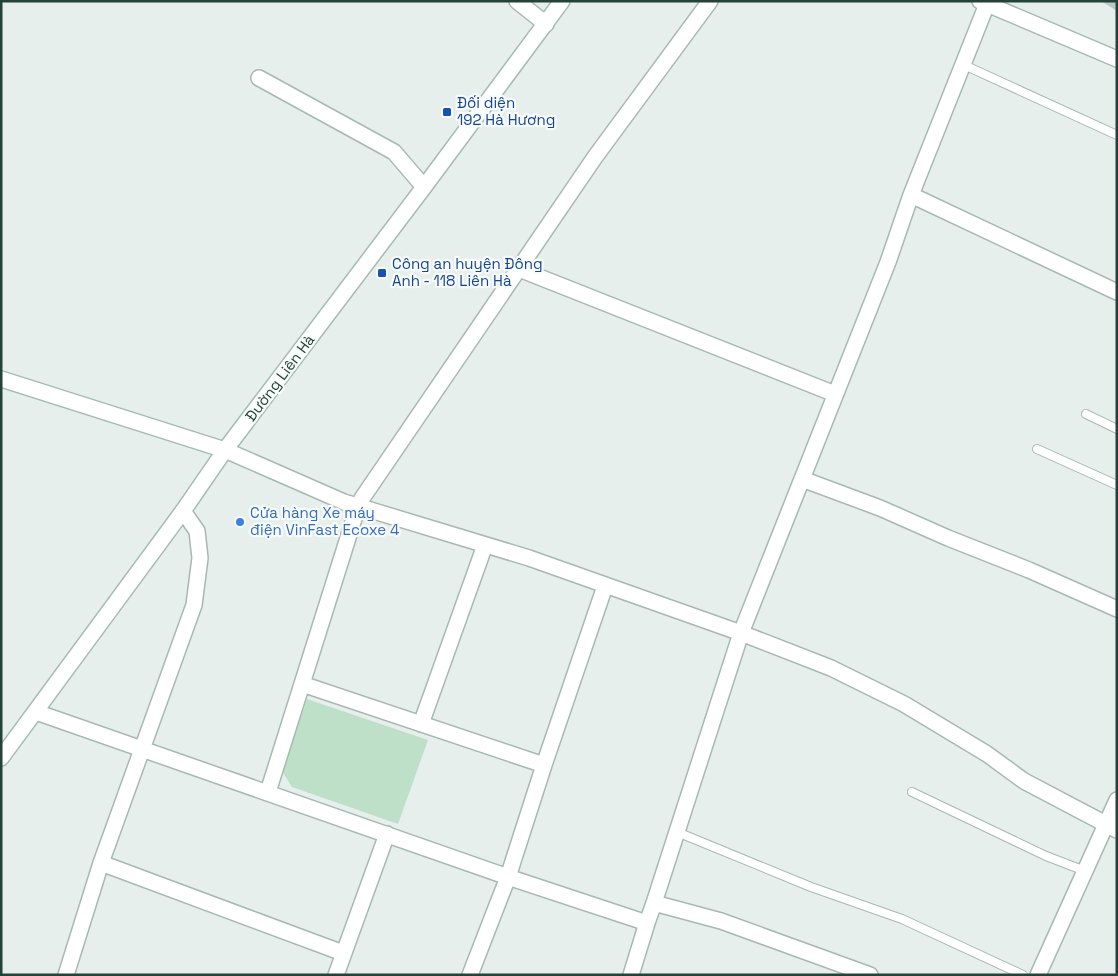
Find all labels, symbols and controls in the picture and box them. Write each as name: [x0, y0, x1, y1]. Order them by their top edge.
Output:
place label: Đối diện 192 Hà Hương: [457, 93, 555, 129]
marker: Đối diện 192 Hà Hương: [441, 106, 453, 118]
place label: Công an huyện Đông Anh - 118 Liên Hà: [392, 254, 543, 290]
marker: Công an huyện Đông Anh - 118 Liên Hà: [376, 267, 388, 279]
street label: Đường Liên Hà: [241, 330, 319, 425]
place label: Cửa hàng Xe máy điện VinFast Ecoxe 4: [250, 503, 399, 539]
marker: Cửa hàng Xe máy điện VinFast Ecoxe 4: [234, 516, 246, 528]

